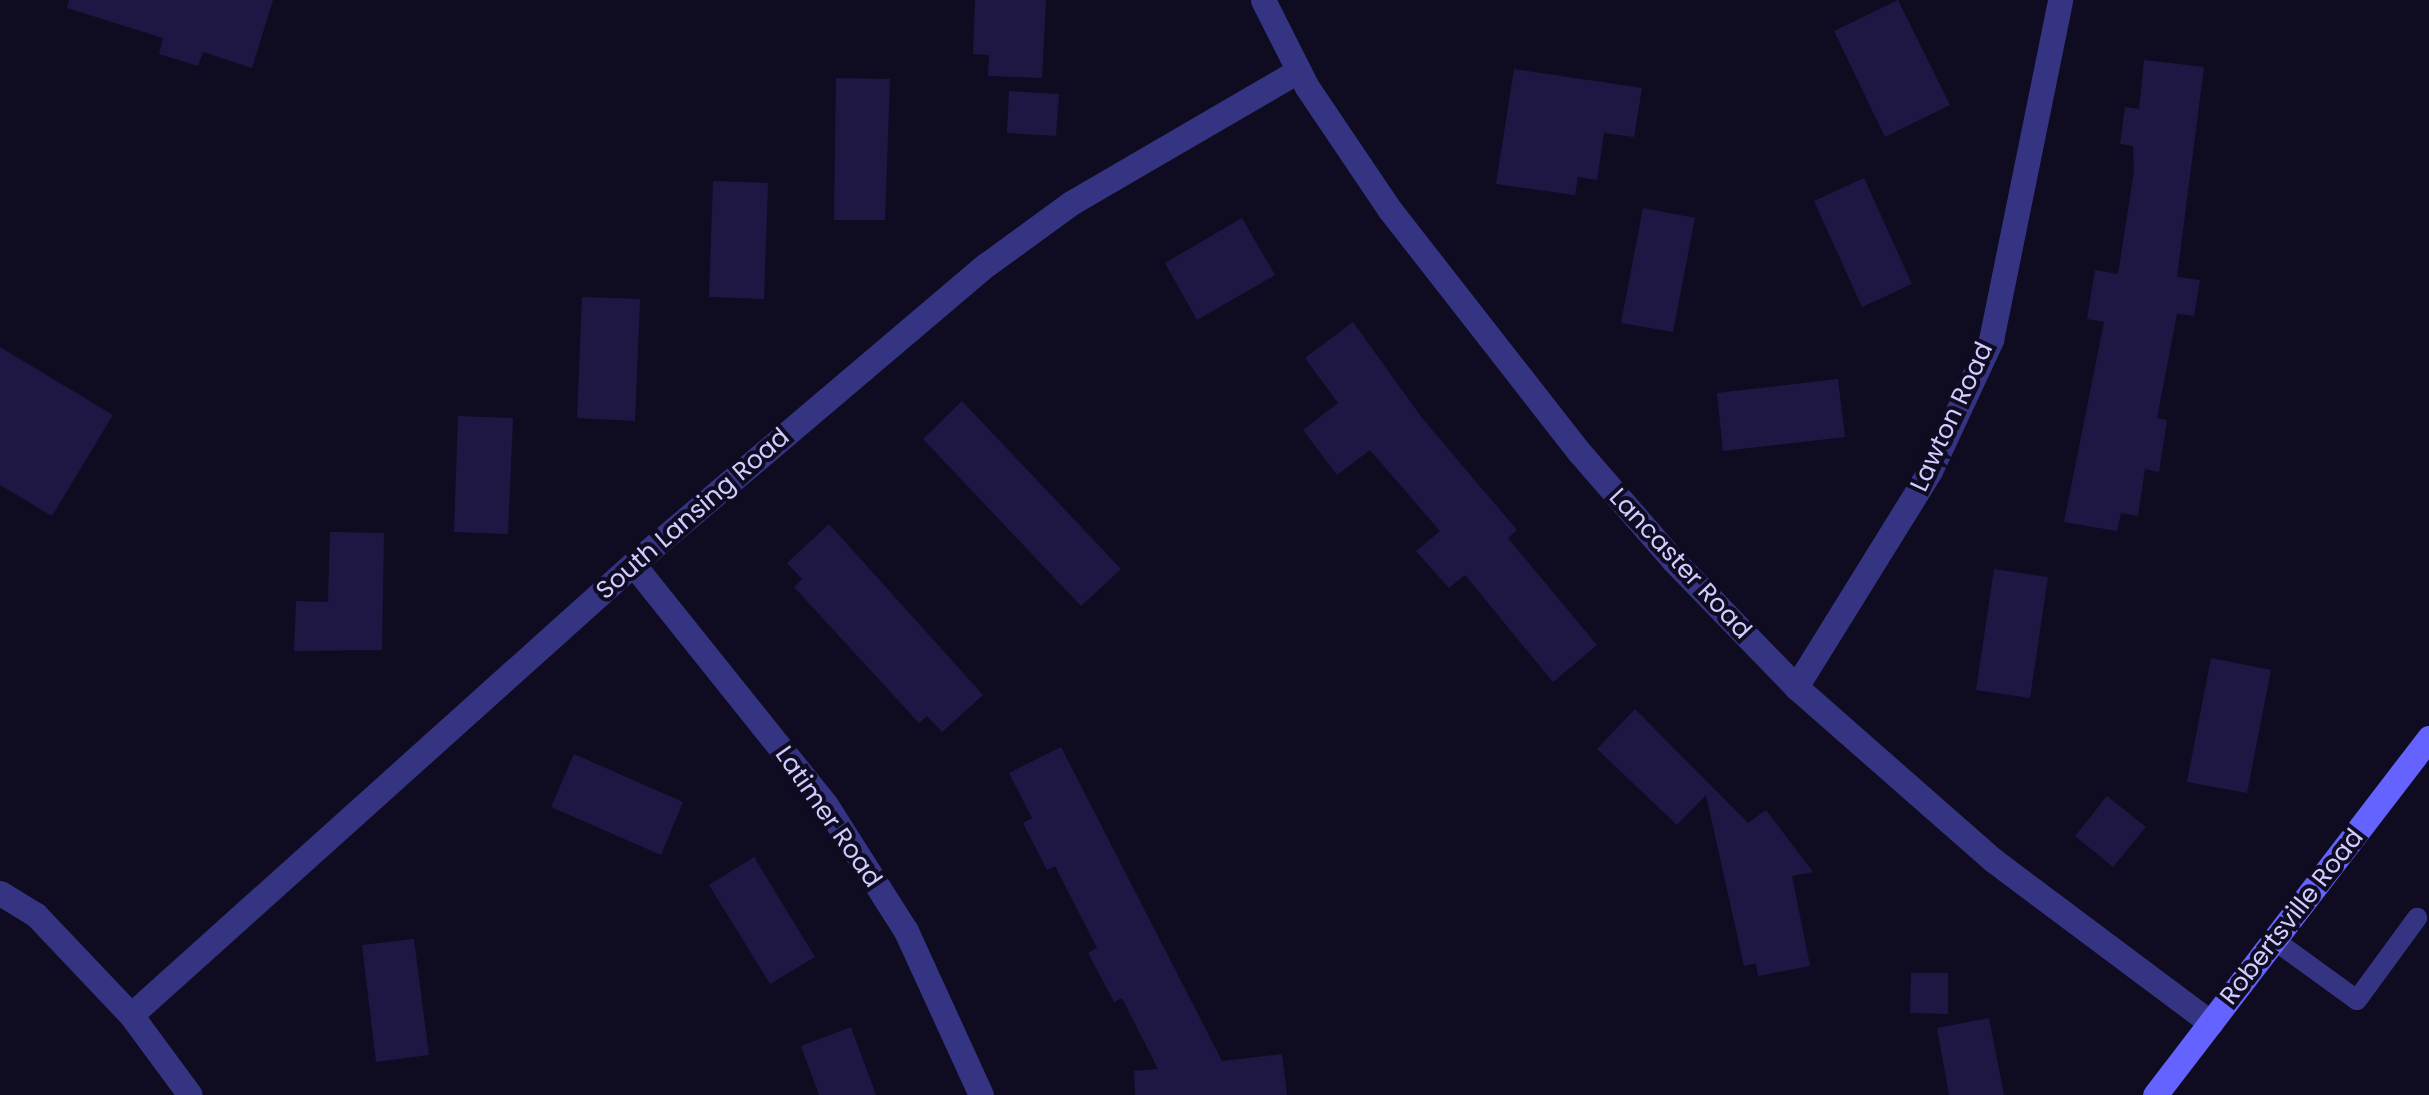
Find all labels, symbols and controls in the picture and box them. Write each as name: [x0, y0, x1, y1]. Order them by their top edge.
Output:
street label: Lawton Road: [1904, 338, 2000, 496]
street label: South Lansing Road: [590, 422, 796, 606]
street label: Lancaster Road: [1603, 483, 1757, 645]
street label: Latimer Road: [768, 741, 888, 893]
street label: Robertsville Road: [2214, 823, 2370, 1011]

